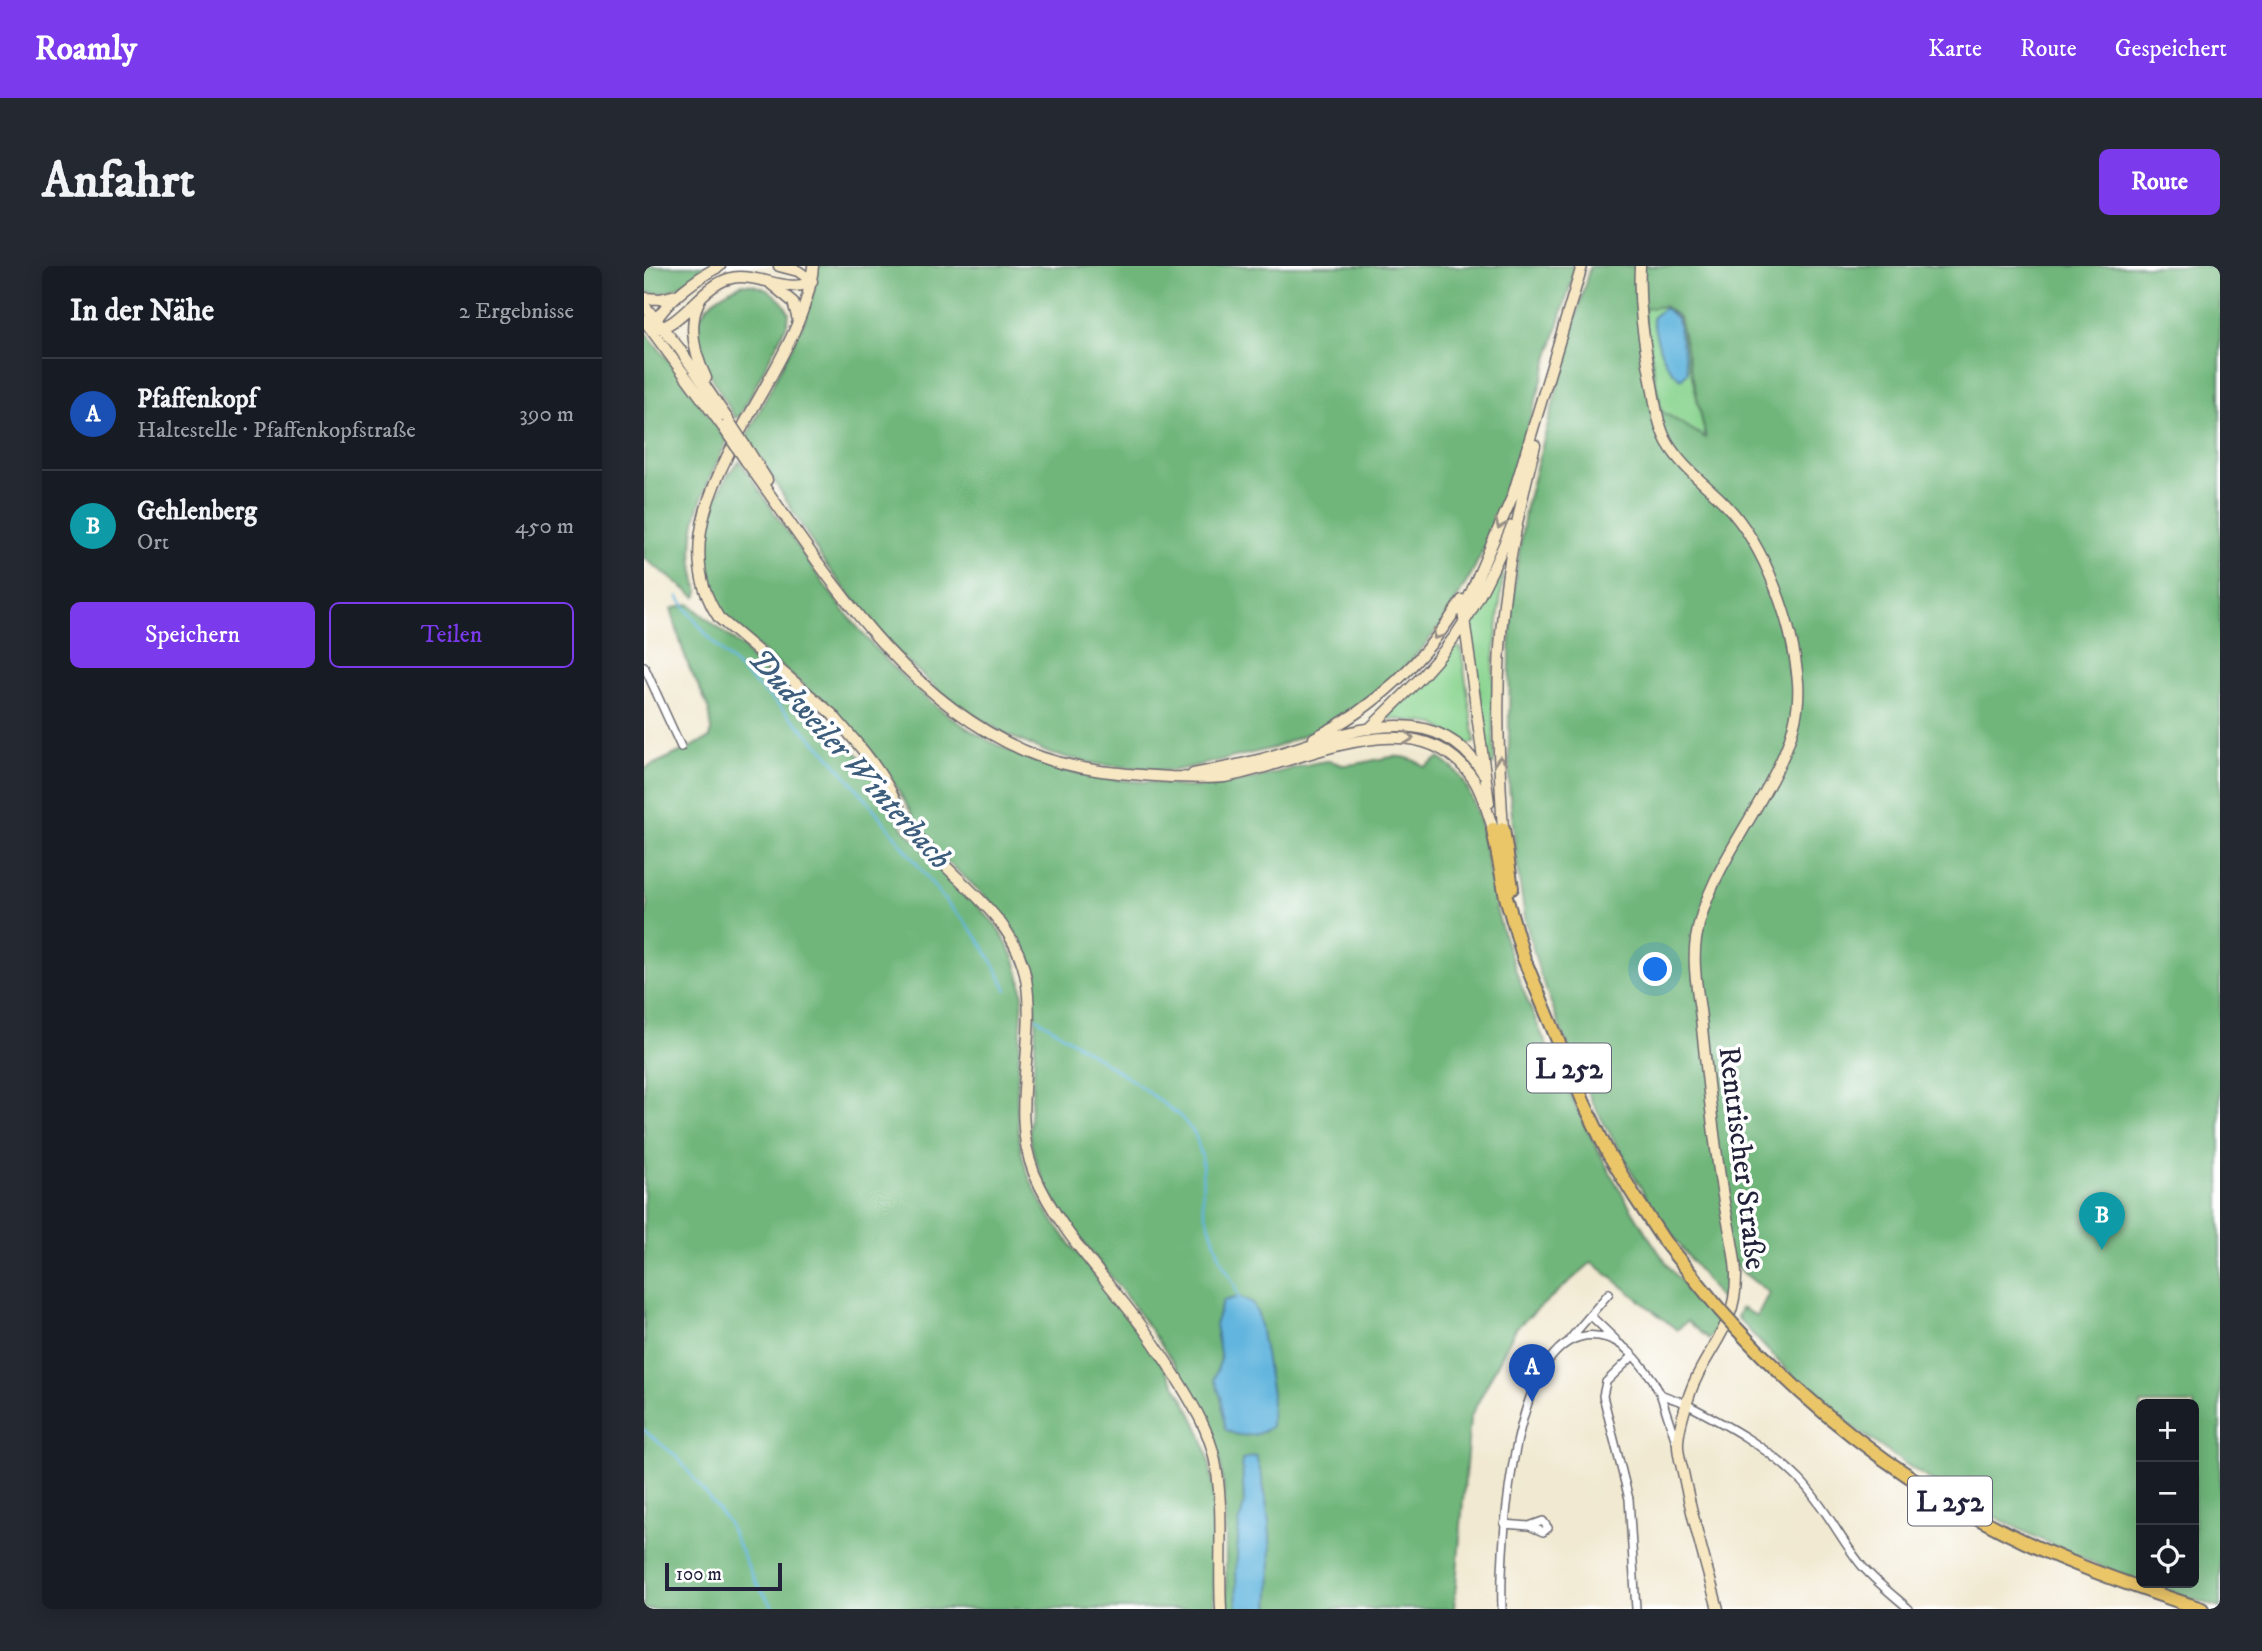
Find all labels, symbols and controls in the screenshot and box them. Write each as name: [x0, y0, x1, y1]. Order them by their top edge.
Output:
text: Roamly: [35, 29, 137, 70]
text: Karte: [1928, 34, 1982, 64]
text: Route: [2020, 34, 2077, 64]
text: Gespeichert: [2115, 34, 2227, 64]
button: Route: [2099, 149, 2220, 215]
text: Anfahrt: [42, 151, 195, 213]
text: In der Nähe: [70, 293, 214, 330]
text: 2 Ergebnisse: [459, 297, 574, 326]
text: Pfaffenkopf: [137, 383, 257, 416]
text: A: [86, 400, 100, 429]
text: 390 m: [519, 400, 574, 429]
text: Haltestelle · Pfaffenkopfstraße: [137, 416, 416, 445]
text: Gehlenberg: [137, 495, 257, 528]
text: B: [86, 512, 100, 541]
text: 450 m: [515, 512, 574, 541]
one-way arrow: [1494, 517, 1508, 530]
text: Ort: [137, 528, 169, 557]
button: Speichern: [70, 602, 315, 668]
button: Teilen: [329, 602, 574, 668]
one-way arrow: [1433, 627, 1445, 640]
water label: Dudweiler Winterbach: [740, 640, 959, 878]
one-way arrow: [1403, 731, 1415, 746]
one-way arrow: [1492, 755, 1507, 766]
your location: [1638, 952, 1672, 986]
road number: L 252: [1527, 1044, 1611, 1092]
street label: Rentrischer Straße: [1709, 1044, 1774, 1272]
pin: B: [2079, 1192, 2125, 1250]
pin: A: [1509, 1344, 1555, 1402]
map controls: [2136, 1399, 2199, 1588]
button: +: [2136, 1399, 2199, 1462]
button: −: [2136, 1462, 2199, 1525]
road number: L 252: [1908, 1476, 1992, 1526]
button: locate: [2136, 1525, 2199, 1588]
scale bar: [665, 1560, 782, 1592]
text: 100 m: [676, 1563, 722, 1586]

